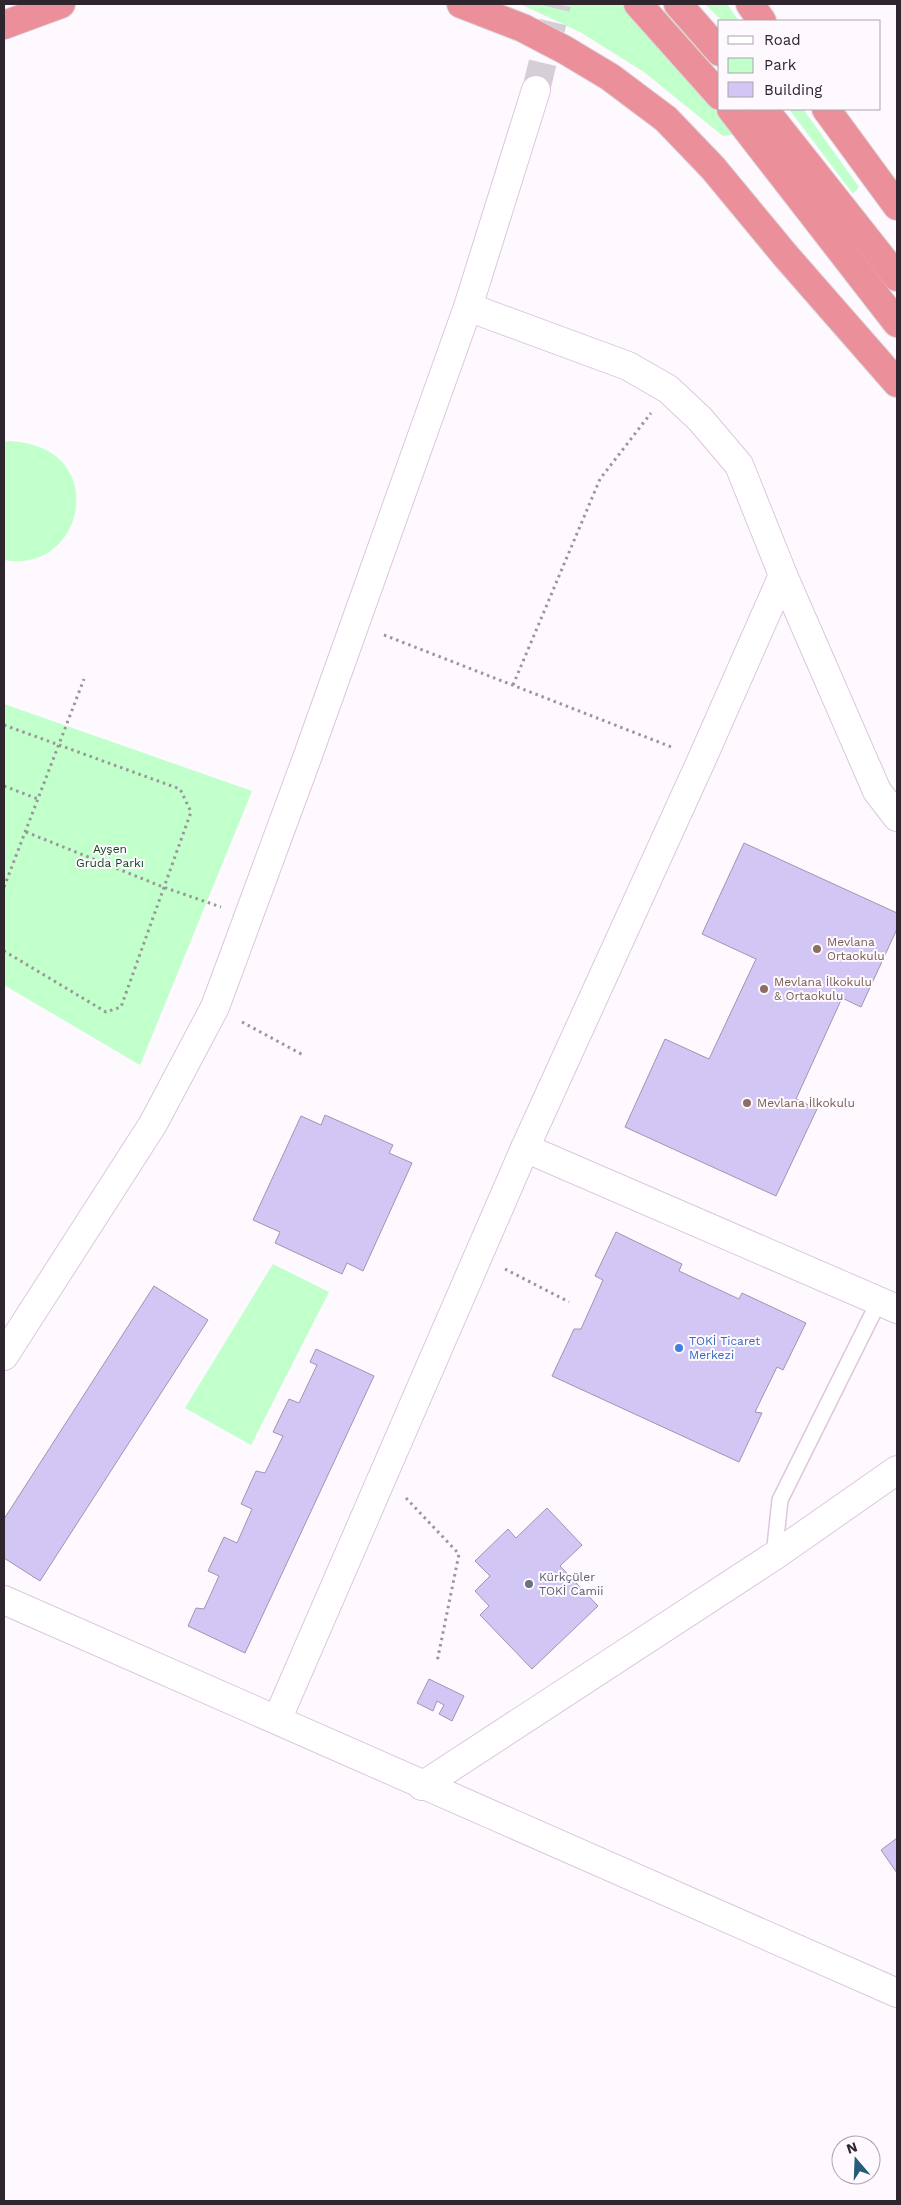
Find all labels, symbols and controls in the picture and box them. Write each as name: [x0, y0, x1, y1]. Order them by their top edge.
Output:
legend: [718, 20, 881, 110]
text: Road: [764, 31, 801, 49]
text: Park: [764, 56, 797, 74]
text: Building: [764, 81, 822, 99]
park label: Ayşen Gruda Parkı: [76, 842, 144, 870]
place label: Mevlana Ortaokulu: [827, 935, 885, 963]
marker: Mevlana Ortaokulu: [811, 943, 823, 955]
place label: Mevlana İlkokulu & Ortaokulu: [774, 975, 872, 1003]
marker: Mevlana İlkokulu & Ortaokulu: [758, 983, 770, 995]
place label: Mevlana İlkokulu: [757, 1096, 855, 1110]
marker: Mevlana İlkokulu: [741, 1097, 753, 1109]
place label: TOKİ Ticaret Merkezi: [689, 1334, 760, 1362]
marker: TOKİ Ticaret Merkezi: [673, 1342, 685, 1354]
place label: Kürkçüler TOKİ Camii: [539, 1570, 603, 1598]
marker: Kürkçüler TOKİ Camii: [523, 1578, 535, 1590]
north arrow: [831, 2135, 881, 2185]
text: N: [844, 2138, 859, 2157]

